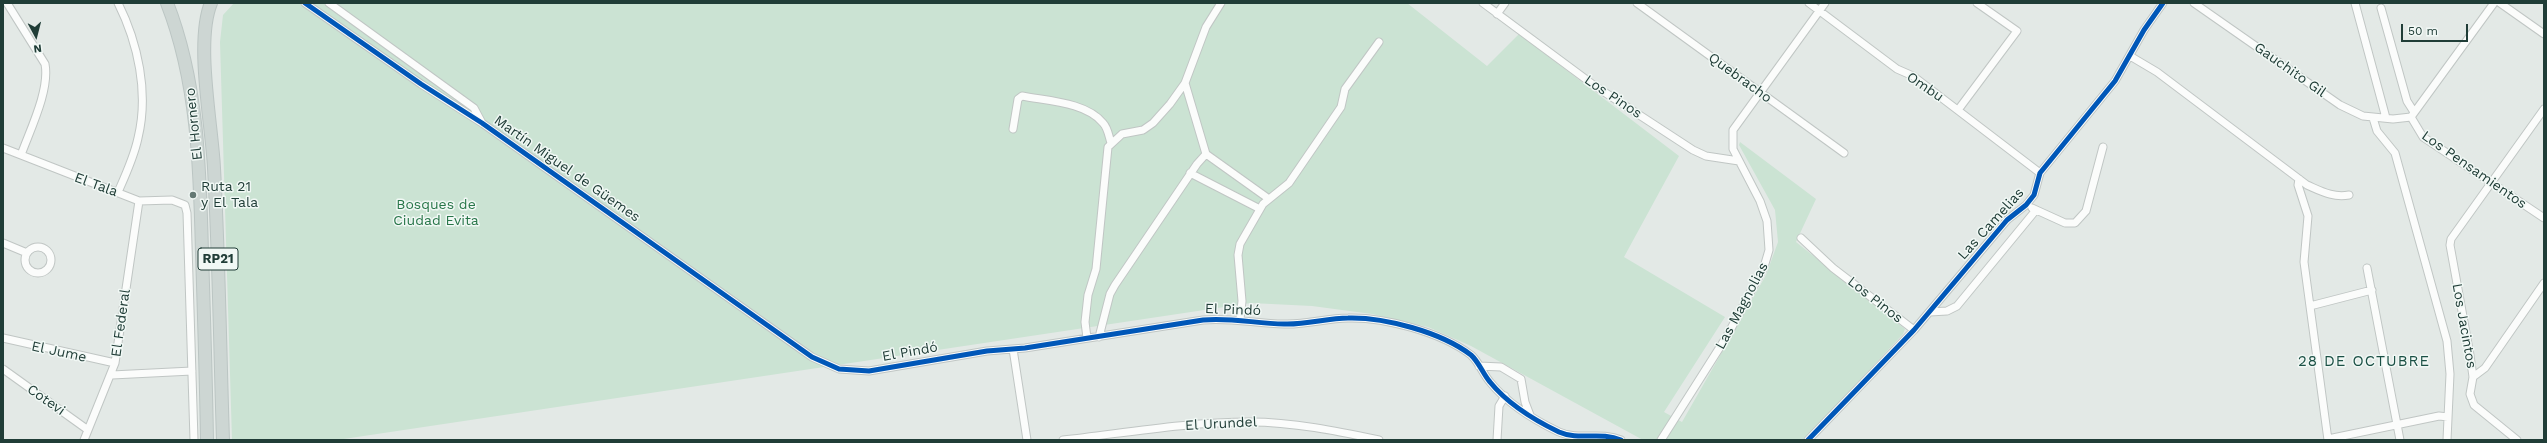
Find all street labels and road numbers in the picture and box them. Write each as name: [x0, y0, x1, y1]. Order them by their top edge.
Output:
street label: Gauchito Gil: [2251, 39, 2329, 101]
street label: Quebracho: [1705, 49, 1775, 107]
street label: Ombu: [1903, 69, 1947, 105]
street label: Los Pinos: [1581, 72, 1645, 122]
street label: El Hornero: [182, 87, 206, 161]
street label: Martín Miguel de Güemes: [491, 112, 643, 226]
street label: Los Pensamientos: [2418, 127, 2530, 213]
street label: El Tala: [72, 169, 120, 201]
street label: Las Camelias: [1954, 185, 2028, 263]
road number: RP21: [198, 248, 238, 270]
street label: Las Magnolias: [1712, 260, 1772, 352]
street label: Los Pinos: [1844, 273, 1906, 327]
street label: Los Jacintos: [2448, 282, 2480, 370]
street label: El Federal: [108, 288, 134, 358]
street label: El Pindó: [1205, 301, 1261, 319]
street label: El Jume: [30, 338, 88, 366]
street label: El Pindó: [881, 339, 939, 365]
street label: Cotevi: [24, 381, 68, 419]
street label: El Urundel: [1185, 414, 1257, 434]

